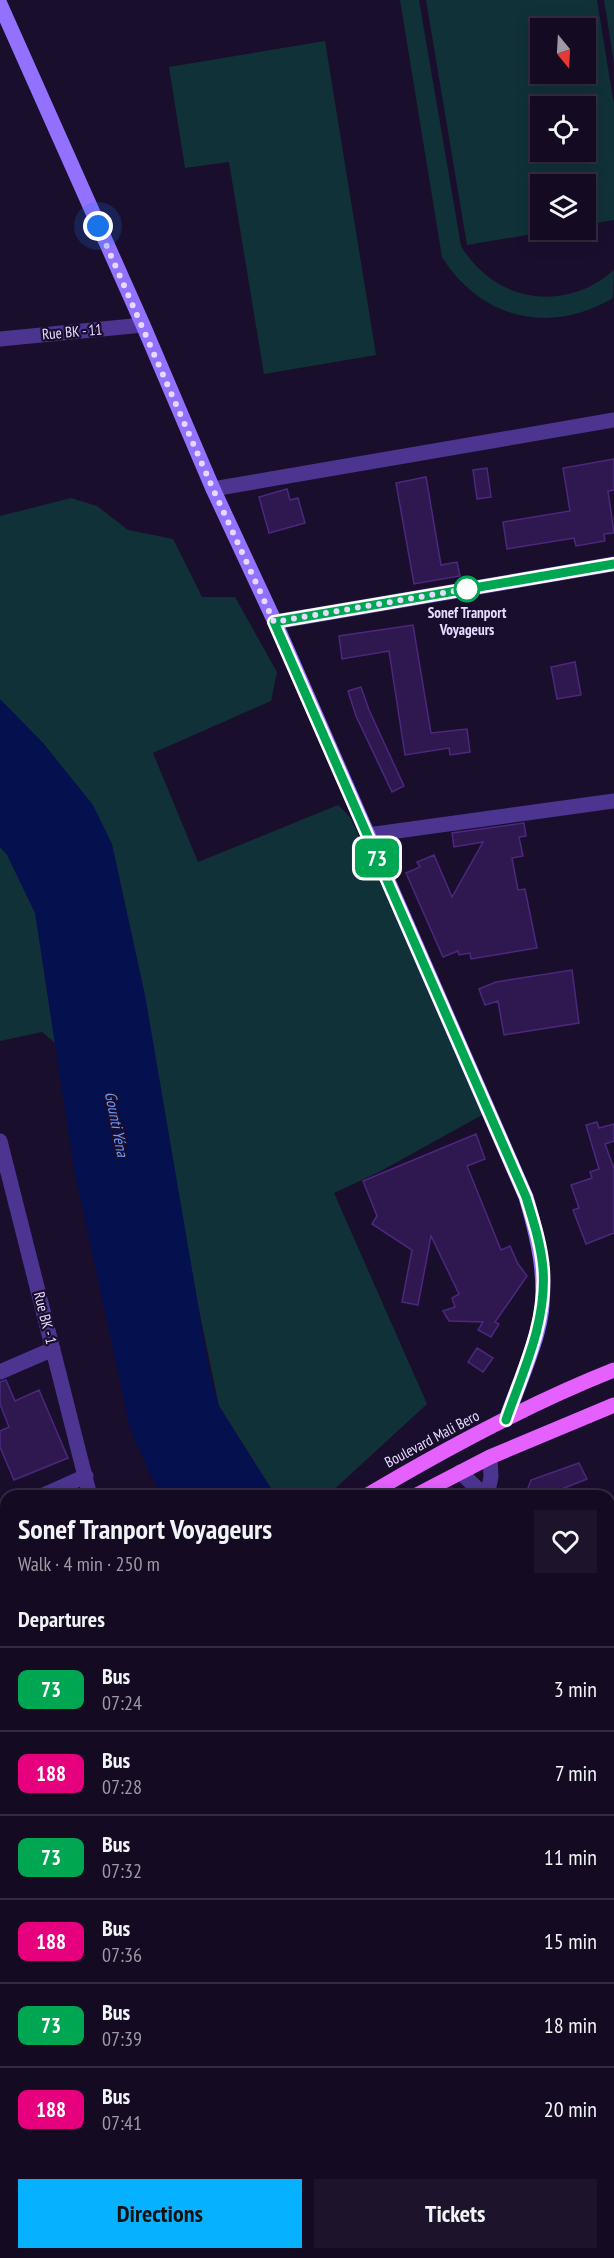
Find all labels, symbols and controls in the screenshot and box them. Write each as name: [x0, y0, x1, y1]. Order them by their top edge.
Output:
north arrow: [530, 18, 596, 84]
map controls: [530, 18, 596, 240]
button: locate: [530, 96, 596, 162]
button: layers: [530, 174, 596, 240]
your location: [83, 211, 113, 241]
street label: Rue BK - 11: [41, 319, 103, 344]
marker: Sonef Tranport Voyageurs: [454, 576, 480, 602]
place label: Sonef Tranport Voyageurs: [428, 603, 507, 639]
line badge: 73: [350, 838, 404, 878]
text: 73: [367, 845, 387, 872]
water label: Gounti Yéna: [101, 1090, 133, 1160]
street label: Rue BK - 1: [30, 1290, 61, 1346]
street label: Boulevard Mali Bero: [381, 1406, 482, 1471]
text: Sonef Tranport Voyageurs: [18, 1510, 272, 1547]
button: heart: [534, 1510, 597, 1573]
text: Walk · 4 min · 250 m: [18, 1551, 160, 1577]
text: Departures: [18, 1605, 105, 1633]
text: Bus: [102, 1662, 130, 1690]
text: 3 min: [554, 1675, 597, 1703]
text: 73: [41, 1676, 61, 1703]
text: 07:24: [102, 1690, 142, 1716]
text: Bus: [102, 1746, 130, 1774]
text: 7 min: [555, 1759, 597, 1787]
text: 188: [36, 1760, 66, 1787]
text: 07:28: [102, 1774, 142, 1800]
text: Bus: [102, 1830, 130, 1858]
text: 11 min: [544, 1843, 597, 1871]
text: 73: [41, 1844, 61, 1871]
text: 07:32: [102, 1858, 142, 1884]
text: Bus: [102, 1914, 130, 1942]
text: 15 min: [544, 1927, 597, 1955]
text: 188: [36, 1928, 66, 1955]
text: 07:36: [102, 1942, 142, 1968]
text: Bus: [102, 1998, 130, 2026]
text: 18 min: [544, 2011, 597, 2039]
text: 73: [41, 2012, 61, 2039]
text: 07:39: [102, 2026, 142, 2052]
text: Bus: [102, 2082, 130, 2110]
text: 20 min: [544, 2095, 597, 2123]
text: 188: [36, 2096, 66, 2123]
text: 07:41: [102, 2110, 142, 2136]
button: Directions: [18, 2179, 302, 2248]
button: Tickets: [314, 2179, 597, 2248]

